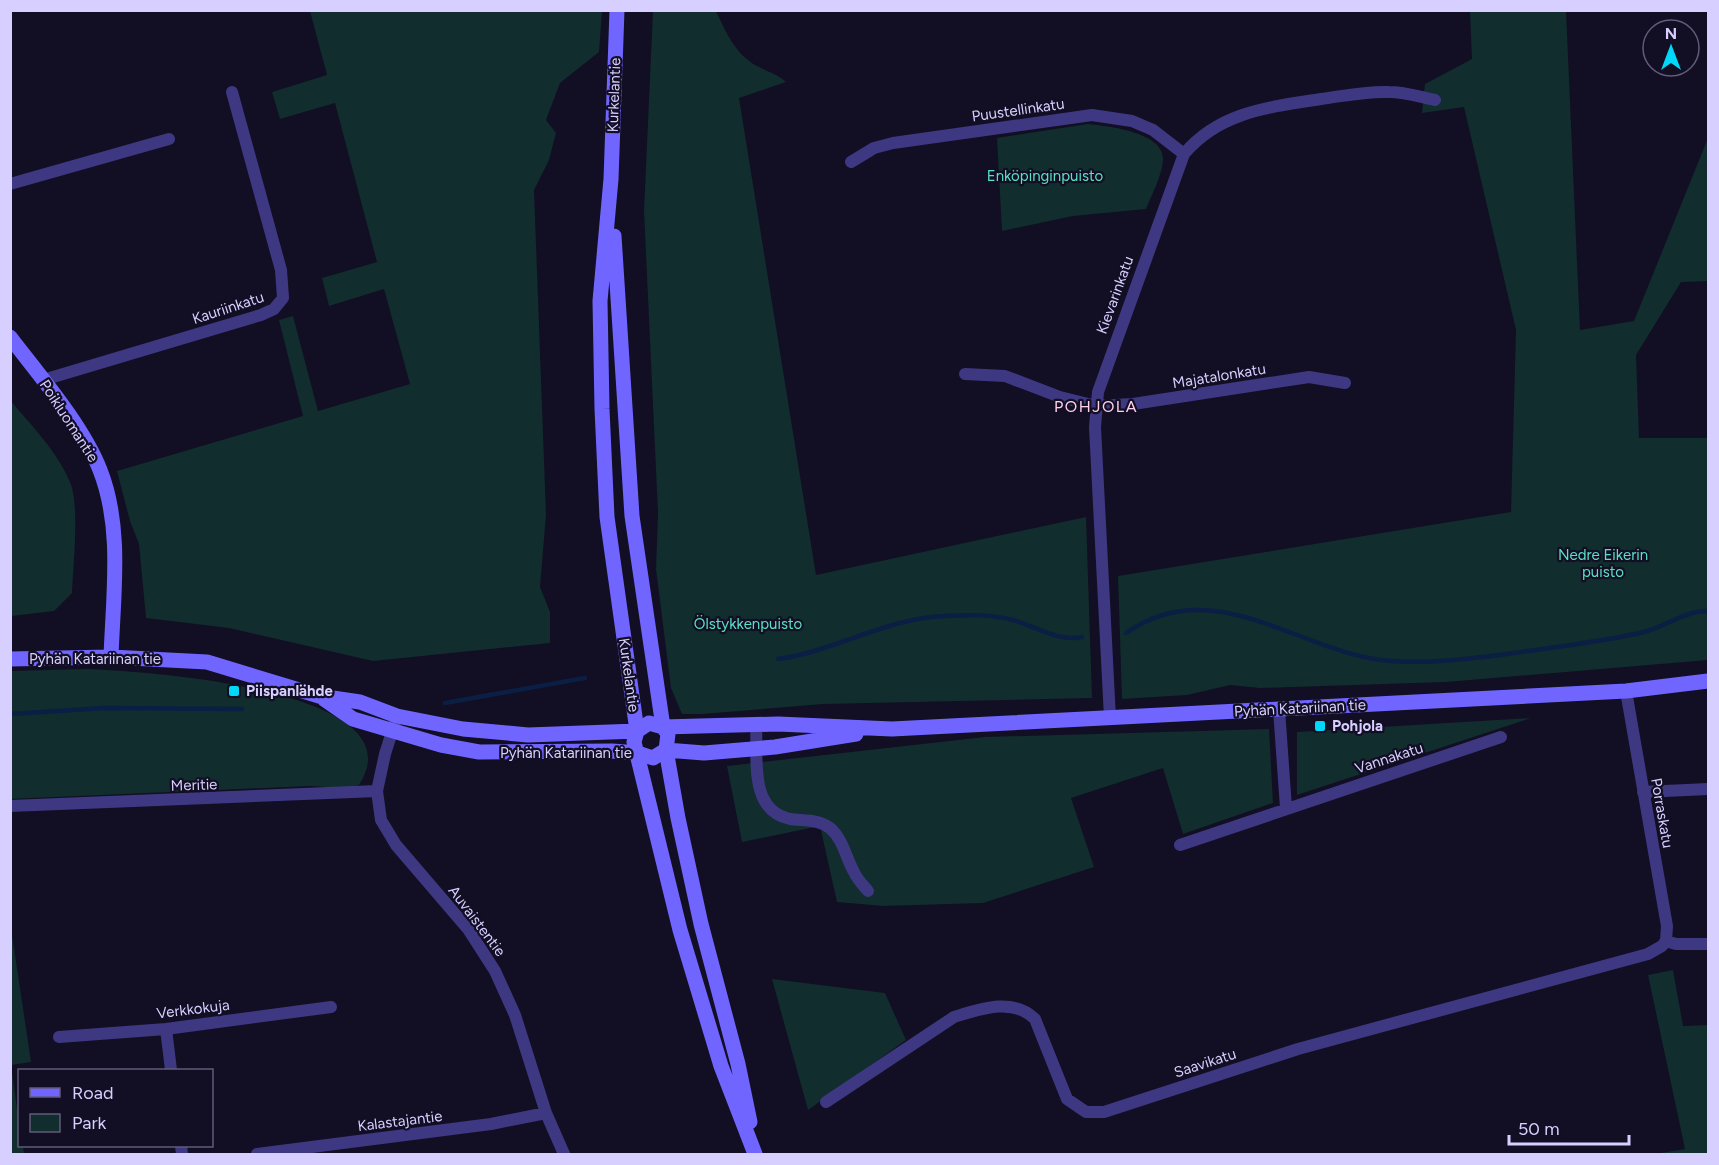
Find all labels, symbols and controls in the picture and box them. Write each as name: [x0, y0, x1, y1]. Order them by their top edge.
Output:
north arrow: [1641, 18, 1701, 78]
text: N: [1665, 24, 1677, 43]
street label: Kurkelantie: [604, 57, 624, 133]
street label: Puustellinkatu: [970, 95, 1066, 125]
park label: Enköpinginpuisto: [987, 167, 1104, 185]
street label: Kievarinkatu: [1093, 254, 1137, 336]
street label: Kauriinkatu: [190, 288, 266, 328]
street label: Majatalonkatu: [1171, 360, 1267, 392]
street label: Poikluomantie: [36, 376, 102, 466]
district label: POHJOLA: [1054, 397, 1138, 416]
park label: Nedre Eikerin puisto: [1558, 546, 1648, 581]
park label: Ölstykkenpuisto: [694, 615, 803, 633]
street label: Kurkelantie: [615, 637, 643, 713]
street label: Pyhän Katariinan tie: [29, 650, 161, 668]
place label: Piispanlähde: [246, 682, 334, 700]
marker: Piispanlähde: [227, 684, 241, 698]
street label: Pyhän Katariinan tie: [1234, 696, 1366, 720]
place label: Pohjola: [1332, 717, 1383, 735]
marker: Pohjola: [1313, 719, 1327, 733]
street label: Vannakatu: [1353, 739, 1425, 777]
street label: Pyhän Katariinan tie: [500, 744, 632, 762]
street label: Meritie: [170, 775, 218, 795]
street label: Porraskatu: [1647, 777, 1677, 849]
street label: Auvaistentie: [445, 882, 509, 960]
street label: Verkkokuja: [155, 996, 231, 1022]
street label: Saavikatu: [1172, 1044, 1238, 1082]
legend: [18, 1069, 213, 1147]
text: Road: [72, 1082, 113, 1104]
street label: Kalastajantie: [357, 1107, 443, 1135]
scale bar: [1509, 1108, 1629, 1146]
text: Park: [72, 1112, 107, 1134]
text: 50 m: [1518, 1118, 1560, 1140]

